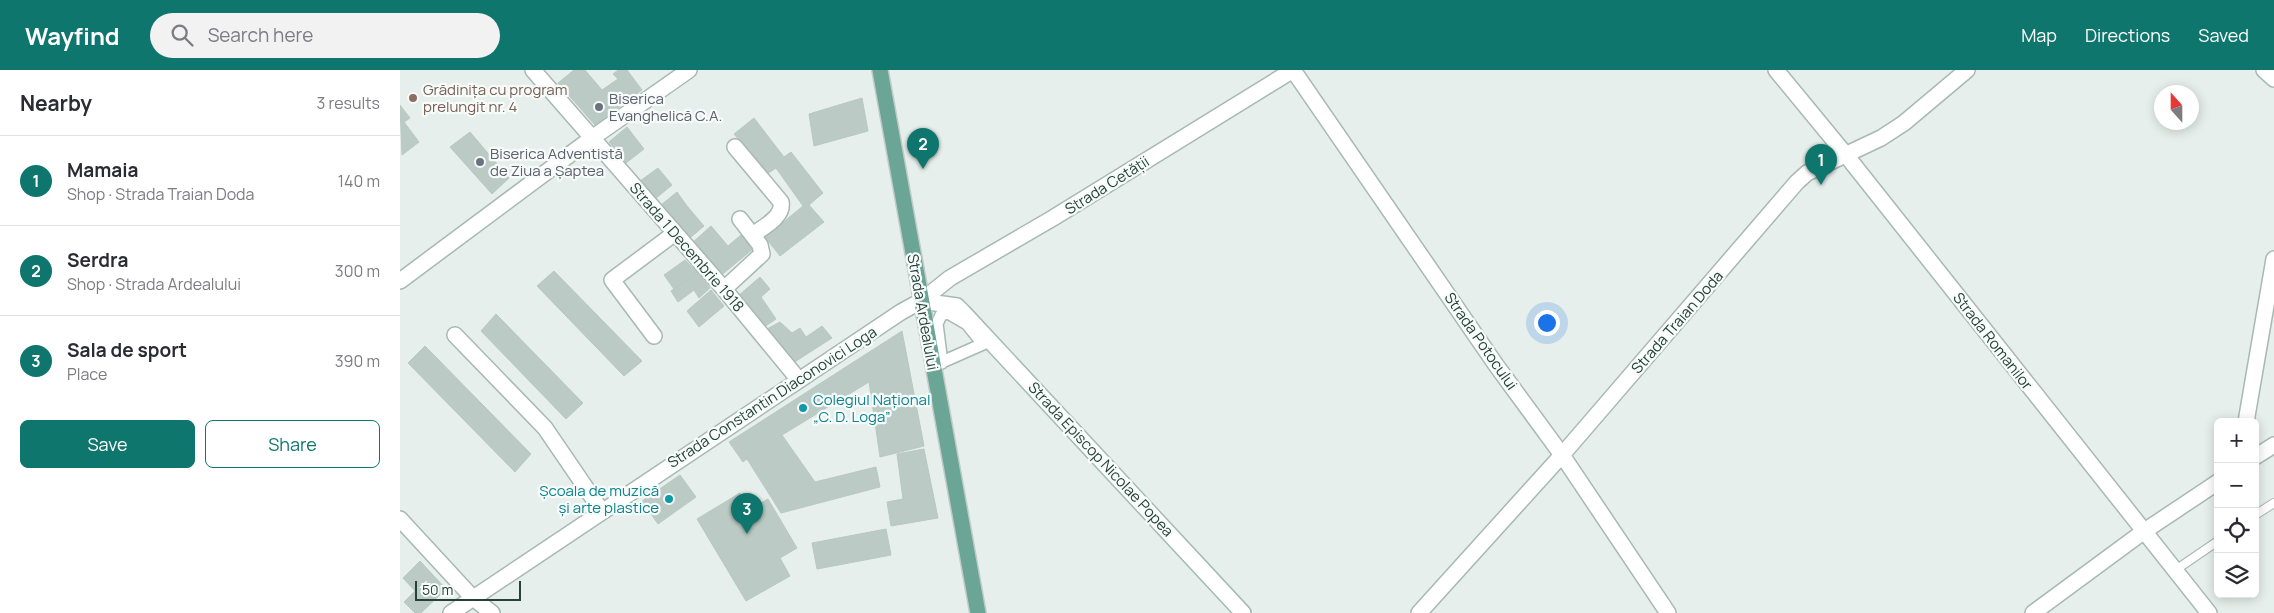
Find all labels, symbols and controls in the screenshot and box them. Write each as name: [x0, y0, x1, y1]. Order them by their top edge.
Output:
search box: [150, 13, 500, 58]
text: Wayfind: [25, 19, 120, 52]
icon: search: [168, 21, 196, 49]
text: Search here: [208, 22, 313, 48]
text: Map: [2021, 23, 2057, 47]
text: Directions: [2085, 23, 2170, 47]
text: Saved: [2198, 23, 2249, 47]
place label: Grădinița cu program prelungit nr. 4: [423, 79, 567, 117]
north arrow: [2154, 85, 2199, 130]
place label: Biserica Evanghelică C.A.: [609, 88, 722, 126]
text: Nearby: [20, 89, 92, 117]
text: 3 results: [317, 92, 380, 114]
marker: Grădinița cu program prelungit nr. 4: [407, 92, 419, 104]
marker: Biserica Evanghelică C.A.: [593, 101, 605, 113]
pin: 2: [907, 128, 939, 169]
place label: Biserica Adventistă de Ziua a Șaptea: [490, 143, 623, 181]
pin: 1: [1805, 144, 1837, 185]
street label: Strada Cetății: [1061, 151, 1153, 219]
marker: Biserica Adventistă de Ziua a Șaptea: [474, 156, 486, 168]
text: Mamaia: [67, 157, 139, 183]
text: 1: [32, 170, 40, 192]
text: 140 m: [338, 170, 380, 192]
street label: Strada 1 Decembrie 1918: [625, 178, 749, 316]
text: Shop · Strada Traian Doda: [67, 183, 255, 205]
text: Serdra: [67, 247, 128, 273]
street label: Strada Ardealului: [902, 252, 944, 372]
text: 2: [31, 260, 41, 282]
text: 300 m: [335, 260, 380, 282]
street label: Strada Traian Doda: [1626, 266, 1728, 378]
text: Shop · Strada Ardealului: [67, 273, 241, 295]
street label: Strada Potocului: [1440, 288, 1522, 394]
street label: Strada Romanilor: [1948, 288, 2038, 395]
your location: [1534, 310, 1560, 336]
street label: Strada Constantin Diaconovici Loga: [663, 321, 881, 473]
text: Sala de sport: [67, 337, 187, 363]
text: 3: [31, 350, 41, 372]
text: 390 m: [335, 350, 380, 372]
text: Place: [67, 363, 107, 385]
street label: Strada Episcop Nicolae Popea: [1024, 377, 1178, 541]
place label: Colegiul Național „C. D. Loga”: [813, 389, 930, 427]
marker: Colegiul Național „C. D. Loga”: [797, 402, 809, 414]
map controls: [2214, 418, 2259, 598]
button: +: [2214, 418, 2259, 463]
button: Save: [20, 420, 195, 468]
button: Share: [205, 420, 380, 468]
button: −: [2214, 463, 2259, 508]
place label: Școala de muzică și arte plastice: [539, 480, 659, 518]
marker: Școala de muzică și arte plastice: [663, 493, 675, 505]
pin: 3: [731, 493, 763, 534]
button: locate: [2214, 508, 2259, 553]
button: layers: [2214, 553, 2259, 598]
scale bar: [415, 578, 521, 601]
text: 50 m: [422, 580, 453, 599]

